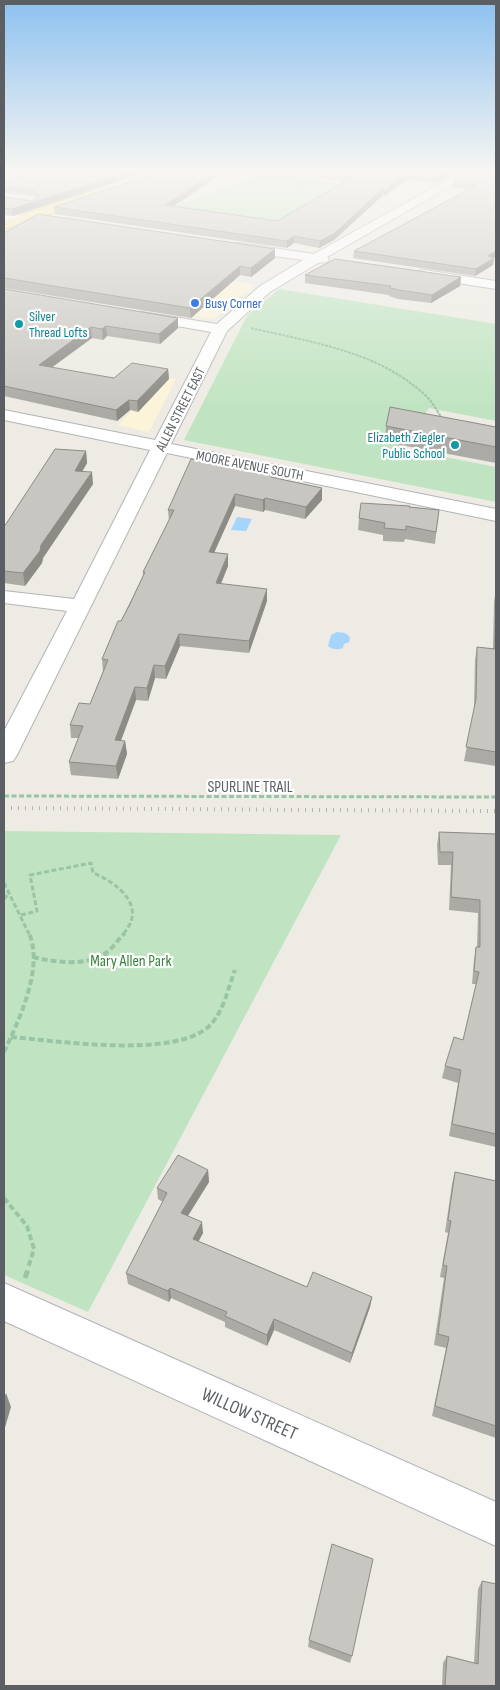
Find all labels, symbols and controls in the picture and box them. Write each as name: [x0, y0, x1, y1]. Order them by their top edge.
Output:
place label: Busy Corner: [205, 295, 262, 312]
marker: Busy Corner: [189, 297, 201, 309]
place label: Silver Thread Lofts: [29, 308, 87, 341]
marker: Silver Thread Lofts: [13, 318, 25, 330]
street label: ALLEN STREET EAST: [151, 364, 209, 455]
place label: Elizabeth Ziegler Public School: [368, 429, 445, 462]
marker: Elizabeth Ziegler Public School: [449, 439, 461, 451]
street label: MOORE AVENUE SOUTH: [195, 447, 305, 484]
street label: SPURLINE TRAIL: [207, 778, 293, 797]
park label: Mary Allen Park: [90, 952, 172, 971]
street label: WILLOW STREET: [198, 1383, 301, 1446]

